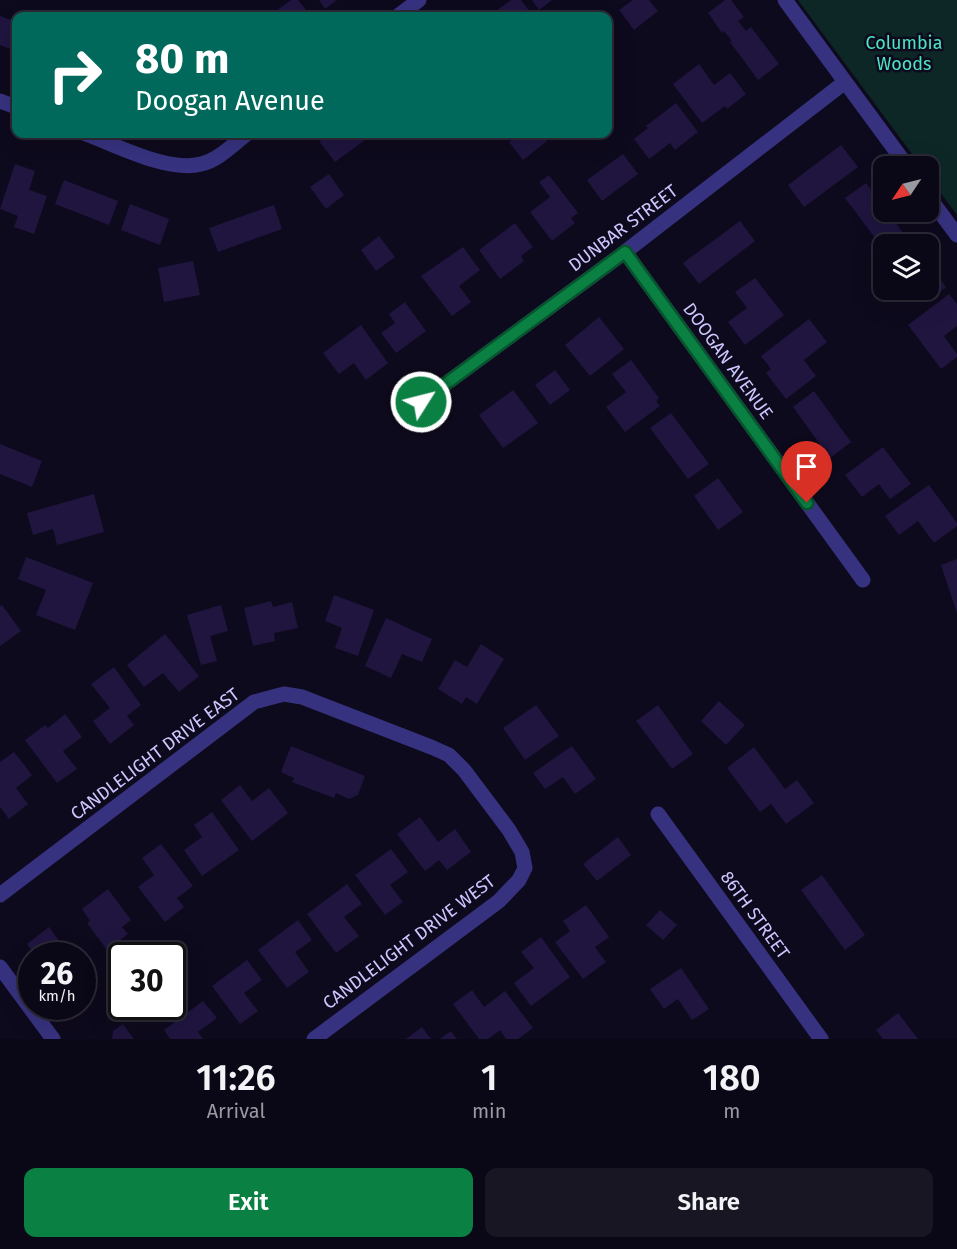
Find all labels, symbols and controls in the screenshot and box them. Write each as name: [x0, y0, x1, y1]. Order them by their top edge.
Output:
park label: Columbia Woods: [866, 32, 942, 75]
text: 80 m: [135, 34, 229, 84]
icon: right: [36, 36, 114, 114]
text: Doogan Avenue: [135, 85, 325, 117]
north arrow: [873, 156, 939, 222]
map controls: [873, 156, 939, 300]
street label: DUNBAR STREET: [564, 179, 682, 276]
button: layers: [873, 234, 939, 300]
street label: DOOGAN AVENUE: [678, 298, 778, 424]
position arrow: [389, 370, 453, 434]
pin: [781, 441, 832, 503]
icon: arrive: [790, 450, 823, 483]
street label: CANDLELIGHT DRIVE EAST: [66, 683, 244, 825]
street label: 86TH STREET: [716, 867, 795, 964]
street label: CANDLELIGHT DRIVE WEST: [318, 870, 500, 1014]
speed limit sign: 30: [108, 942, 186, 1020]
text: 26: [41, 956, 73, 992]
text: km/h: [38, 987, 76, 1005]
text: 11:26: [196, 1056, 276, 1100]
text: 1: [481, 1056, 497, 1100]
text: 180: [703, 1056, 761, 1100]
text: Arrival: [207, 1099, 265, 1123]
text: min: [472, 1099, 506, 1123]
text: m: [723, 1099, 740, 1123]
button: Exit: [24, 1168, 473, 1237]
button: Share: [485, 1168, 933, 1237]

